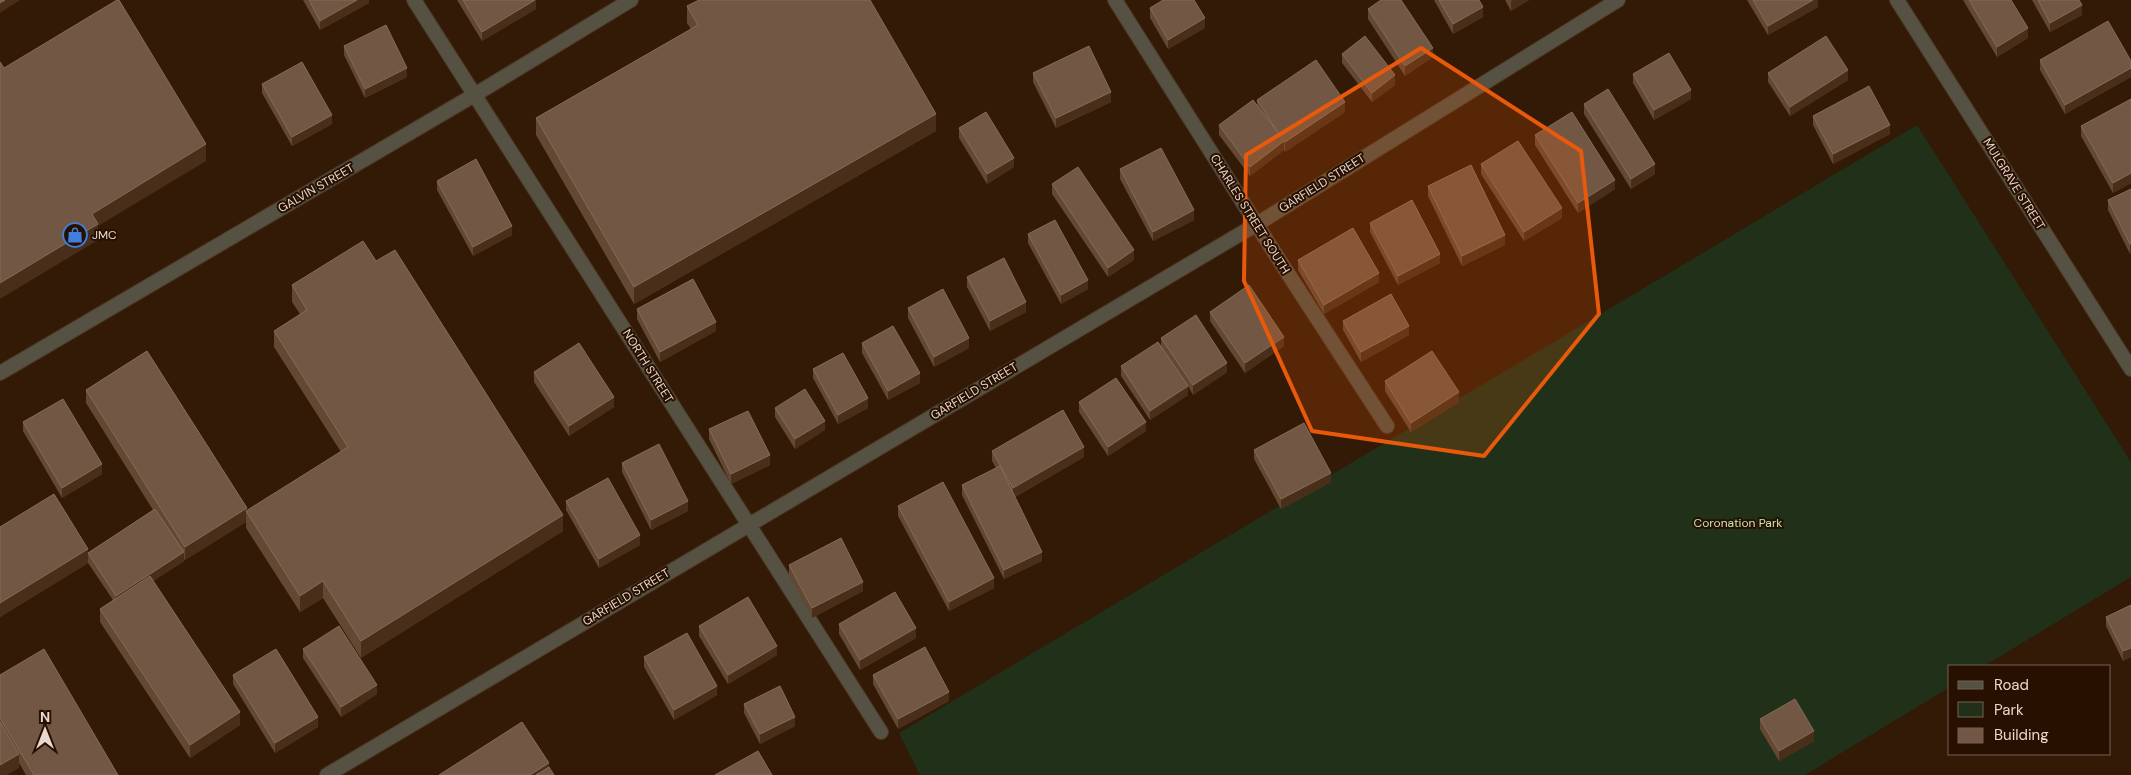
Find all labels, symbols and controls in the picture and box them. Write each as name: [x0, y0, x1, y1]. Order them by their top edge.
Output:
street label: MULGRAVE STREET: [1979, 135, 2049, 233]
street label: GARFIELD STREET: [1276, 150, 1368, 216]
street label: CHARLES STREET SOUTH: [1207, 151, 1293, 277]
street label: GALVIN STREET: [275, 160, 357, 216]
shop icon: JMC: [62, 222, 88, 248]
place label: JMC: [92, 227, 117, 243]
street label: NORTH STREET: [619, 326, 677, 406]
street label: GARFIELD STREET: [927, 359, 1021, 423]
park label: Coronation Park: [1694, 515, 1782, 531]
street label: GARFIELD STREET: [579, 565, 673, 629]
legend: [1948, 665, 2111, 755]
text: Road: [1994, 675, 2029, 695]
text: Park: [1994, 700, 2024, 720]
north arrow: [20, 705, 70, 755]
text: N: [40, 708, 50, 726]
text: Building: [1994, 725, 2049, 745]

